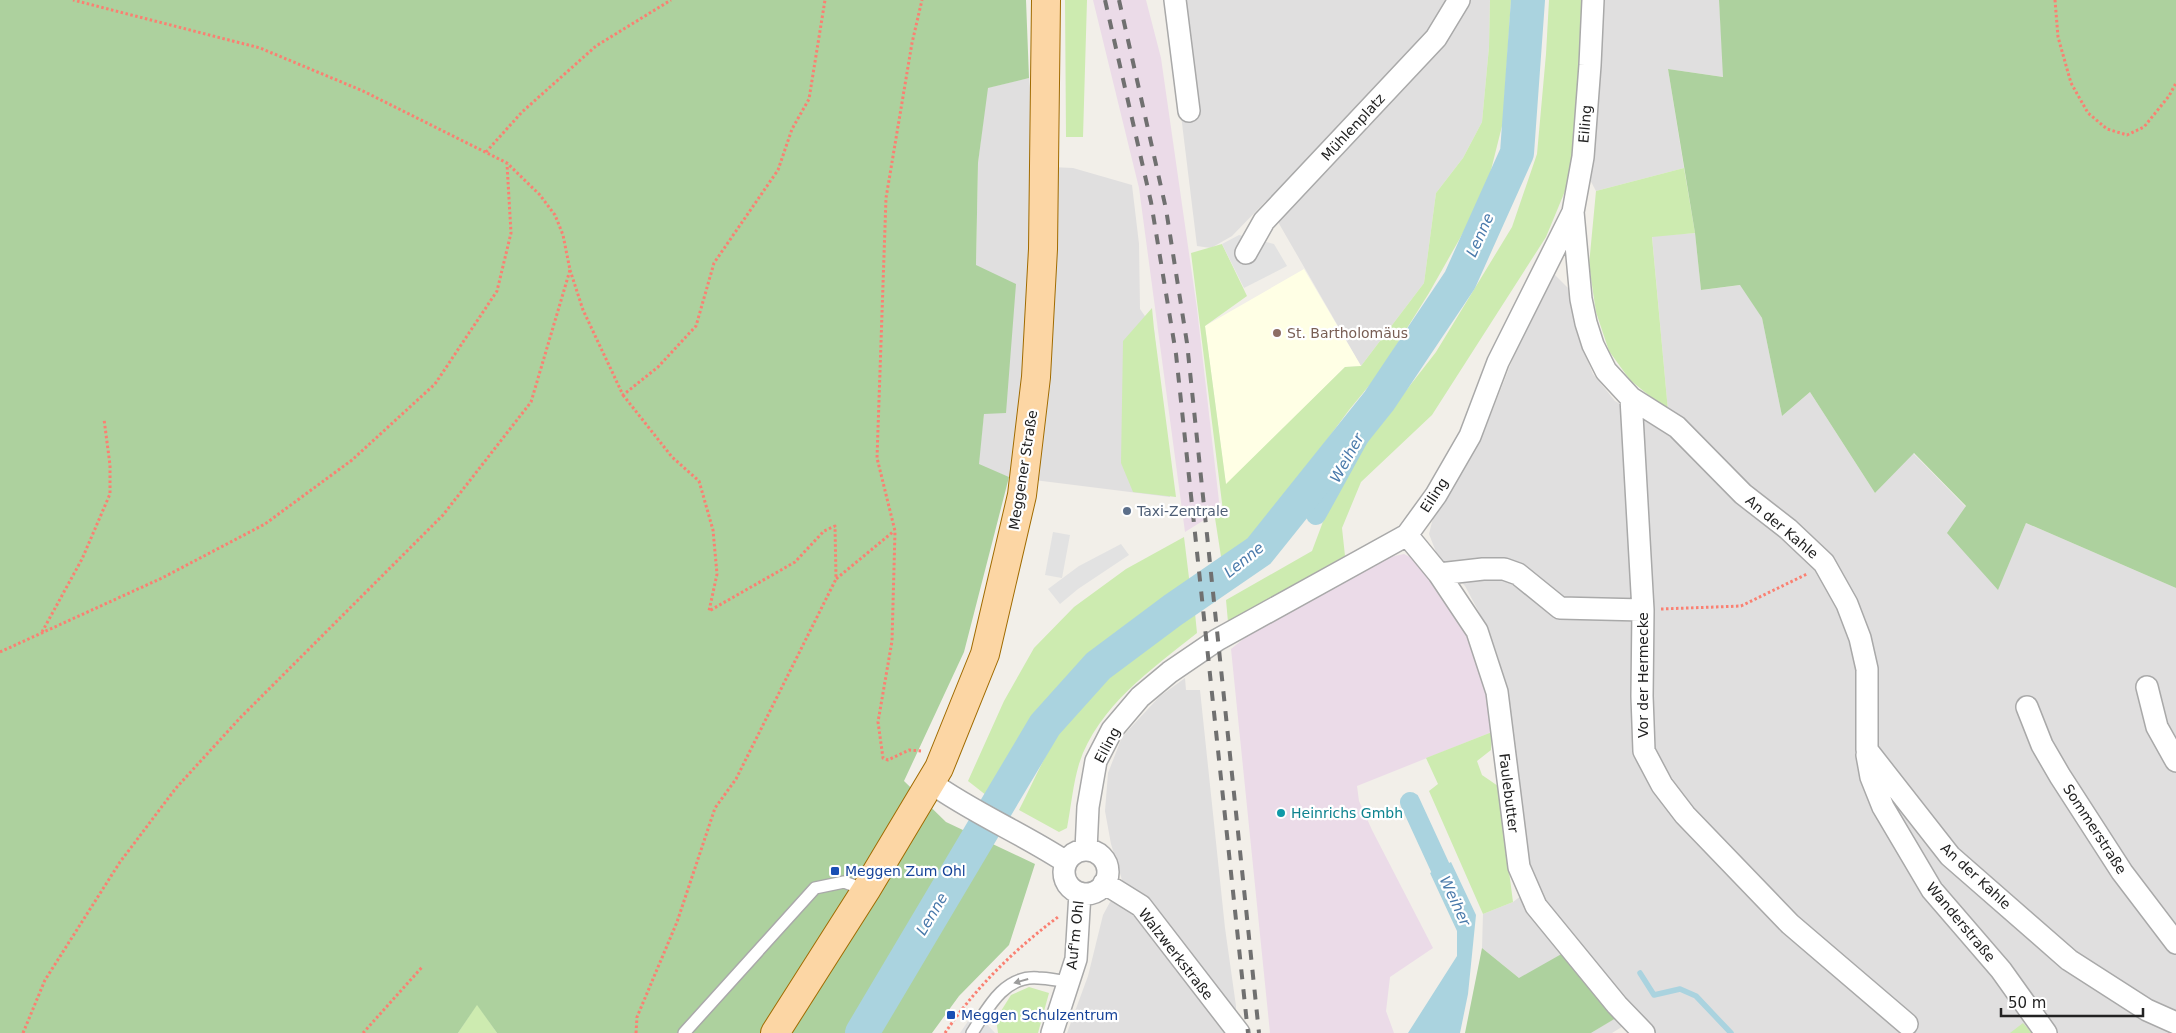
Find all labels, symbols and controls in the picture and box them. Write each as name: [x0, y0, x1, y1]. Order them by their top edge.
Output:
street label: Mühlenplatz: [1318, 90, 1388, 164]
street label: Eiling: [1575, 104, 1595, 144]
water label: Lenne: [1462, 210, 1498, 260]
place label: St. Bartholomäus: [1287, 325, 1408, 341]
marker: St. Bartholomäus: [1271, 327, 1283, 339]
street label: Meggener Straße: [1006, 409, 1040, 531]
water label: Weiher: [1326, 430, 1368, 486]
street label: Eiling: [1417, 475, 1451, 515]
street label: An der Kahle: [1743, 492, 1821, 562]
place label: Taxi-Zentrale: [1136, 503, 1228, 519]
marker: Taxi-Zentrale: [1121, 505, 1133, 517]
water label: Lenne: [1221, 539, 1267, 581]
street label: Vor der Hermecke: [1635, 612, 1651, 738]
street label: Eiling: [1091, 724, 1123, 766]
street label: Faulebutter: [1496, 752, 1522, 834]
street label: Sommerstraße: [2060, 781, 2130, 877]
place label: Heinrichs Gmbh: [1291, 805, 1403, 821]
marker: Heinrichs Gmbh: [1275, 807, 1287, 819]
street label: An der Kahle: [1938, 840, 2014, 912]
place label: Meggen Zum Ohl: [845, 863, 966, 879]
marker: Meggen Zum Ohl: [829, 865, 841, 877]
water label: Weiher: [1436, 873, 1475, 930]
street label: Wanderstraße: [1923, 879, 1999, 965]
water label: Lenne: [912, 890, 952, 938]
street label: Auf'm Ohl: [1063, 900, 1087, 970]
street label: Walzwerkstraße: [1135, 905, 1217, 1003]
one-way arrow: [1014, 977, 1029, 985]
scale bar: [2001, 986, 2144, 1018]
text: 50 m: [2008, 994, 2046, 1012]
place label: Meggen Schulzentrum: [961, 1007, 1118, 1023]
marker: Meggen Schulzentrum: [945, 1009, 957, 1021]

